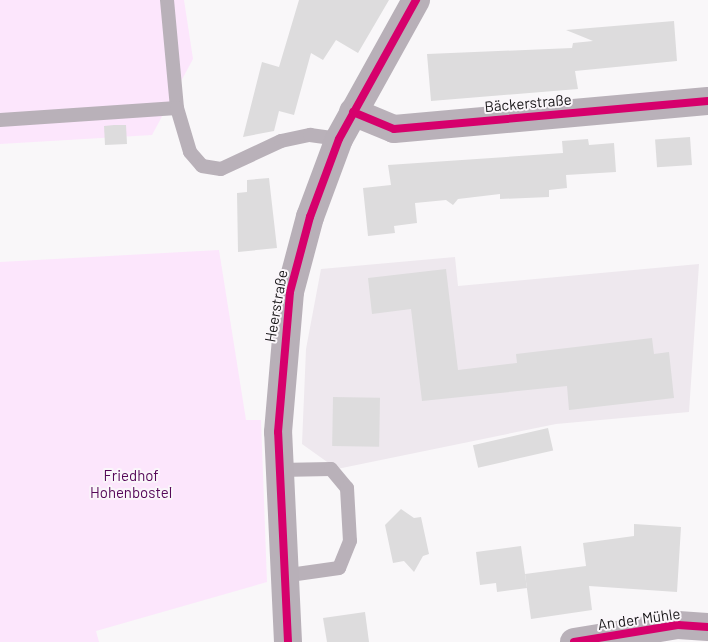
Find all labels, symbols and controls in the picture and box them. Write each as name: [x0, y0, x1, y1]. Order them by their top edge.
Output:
street label: Bäckerstraße: [484, 90, 572, 116]
street label: Heerstraße: [261, 268, 291, 344]
park label: Friedhof Hohenbostel: [90, 466, 172, 501]
street label: An der Mühle: [597, 604, 681, 634]

